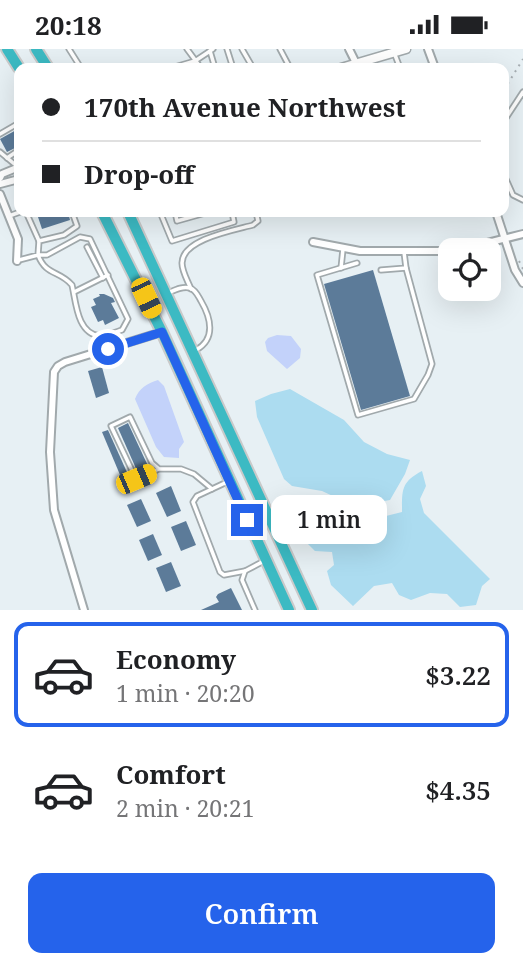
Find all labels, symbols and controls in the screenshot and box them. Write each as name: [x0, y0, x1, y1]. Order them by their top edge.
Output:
text: 20:18: [35, 7, 102, 43]
text: 170th Avenue Northwest: [84, 89, 406, 125]
text: Drop-off: [84, 156, 194, 192]
map controls: [438, 238, 501, 301]
button: locate: [438, 238, 501, 301]
car: [128, 275, 165, 321]
route start: [92, 333, 124, 365]
car: [113, 461, 160, 497]
callout: 1 min: [272, 496, 387, 545]
text: 1 min: [297, 503, 361, 535]
route end: [231, 504, 263, 536]
text: Economy: [116, 641, 236, 677]
icon: car: [32, 643, 95, 706]
text: $3.22: [425, 657, 491, 693]
text: 1 min · 20:20: [116, 677, 254, 709]
text: Comfort: [116, 756, 226, 792]
icon: car: [32, 758, 95, 821]
text: $4.35: [425, 772, 491, 808]
text: 2 min · 20:21: [116, 792, 254, 824]
button: Confirm: [28, 873, 495, 953]

